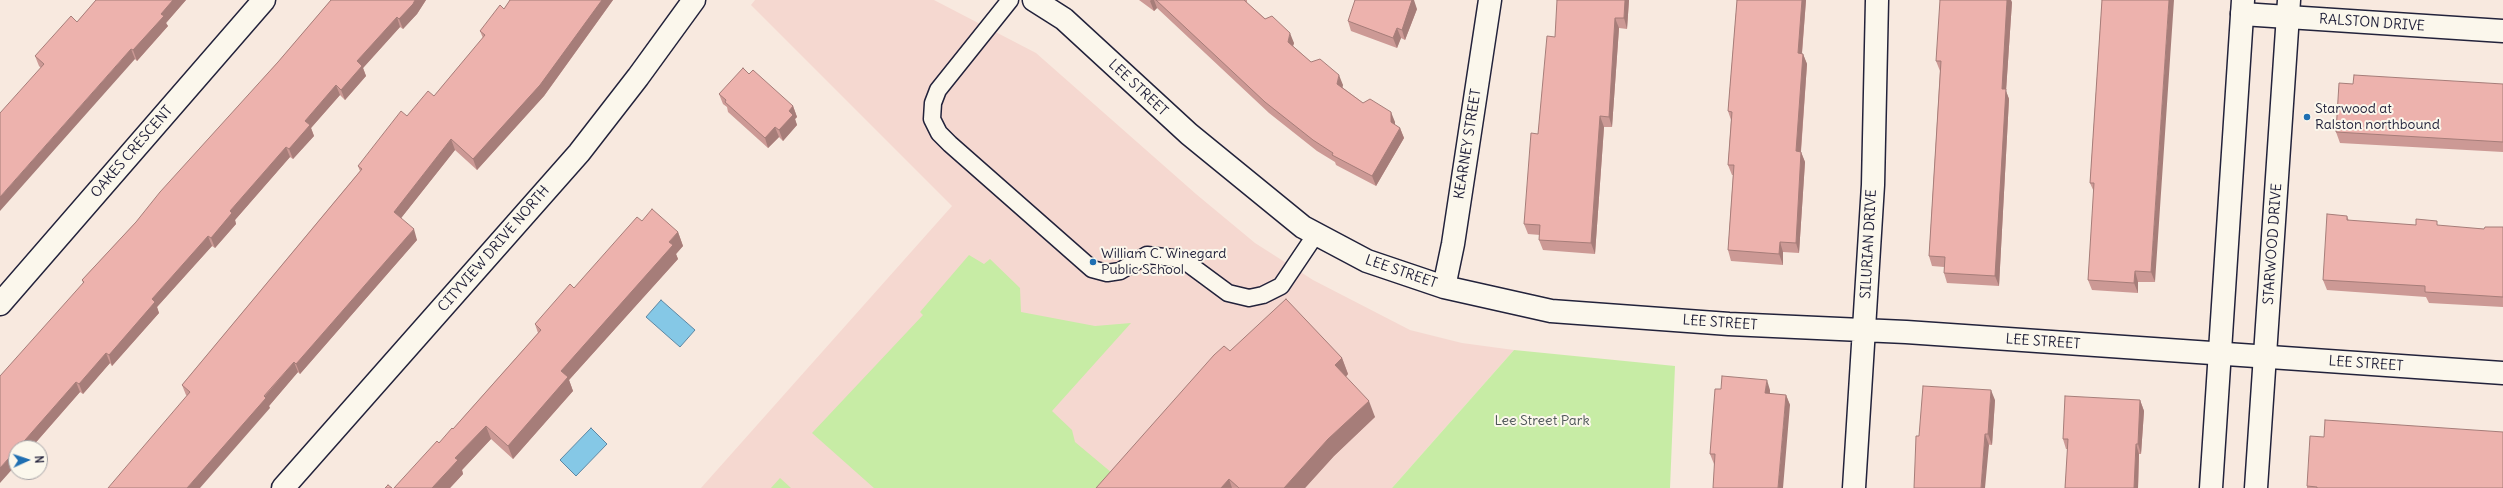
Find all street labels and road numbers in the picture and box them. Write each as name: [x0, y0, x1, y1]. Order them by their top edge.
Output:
street label: RALSTON DRIVE: [2319, 11, 2425, 35]
street label: LEE STREET: [1105, 56, 1171, 120]
street label: KEARNEY STREET: [1451, 88, 1485, 200]
street label: OAKES CRESCENT: [88, 103, 176, 201]
street label: CITYVIEW DRIVE NORTH: [435, 183, 553, 315]
street label: STARWOOD DRIVE: [2260, 183, 2286, 305]
street label: SILURIAN DRIVE: [1858, 189, 1880, 299]
street label: LEE STREET: [1363, 252, 1439, 292]
street label: LEE STREET: [1682, 312, 1758, 334]
street label: LEE STREET: [2005, 331, 2081, 353]
street label: LEE STREET: [2328, 353, 2404, 375]

